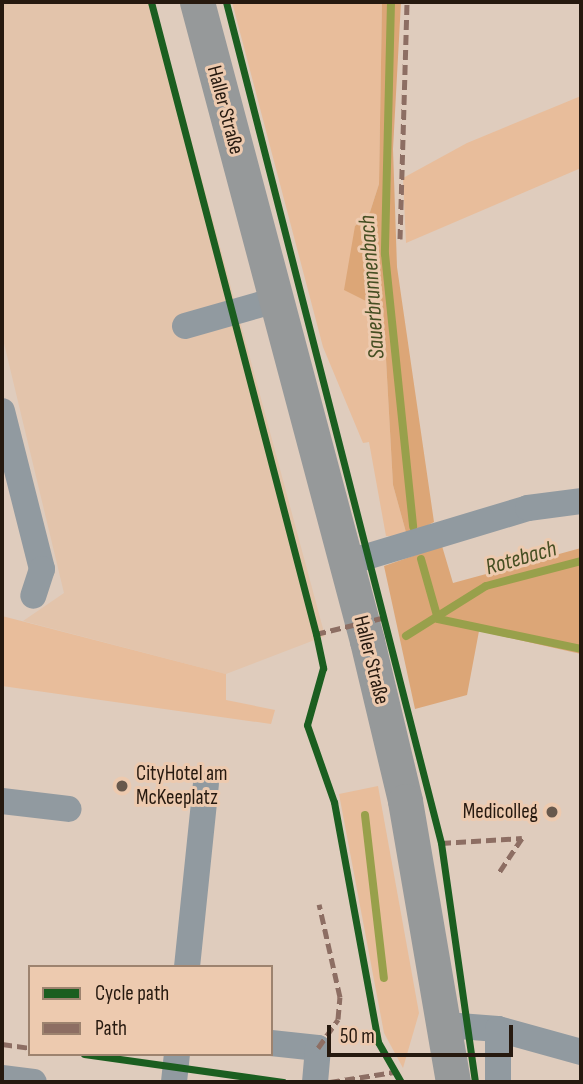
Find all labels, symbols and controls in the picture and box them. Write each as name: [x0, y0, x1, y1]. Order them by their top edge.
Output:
street label: Haller Straße: [201, 63, 249, 157]
water label: Sauerbrunnenbach: [353, 214, 391, 360]
water label: Rotebach: [482, 535, 560, 581]
street label: Haller Straße: [348, 613, 394, 707]
place label: CityHotel am McKeeplatz: [136, 761, 228, 811]
marker: CityHotel am McKeeplatz: [114, 778, 130, 794]
place label: Medicolleg: [463, 799, 538, 825]
marker: Medicolleg: [544, 804, 560, 820]
legend: [28, 965, 273, 1056]
text: Cycle path: [95, 981, 169, 1006]
scale bar: [331, 1010, 516, 1054]
text: Path: [95, 1016, 127, 1041]
text: 50 m: [340, 1024, 375, 1049]

